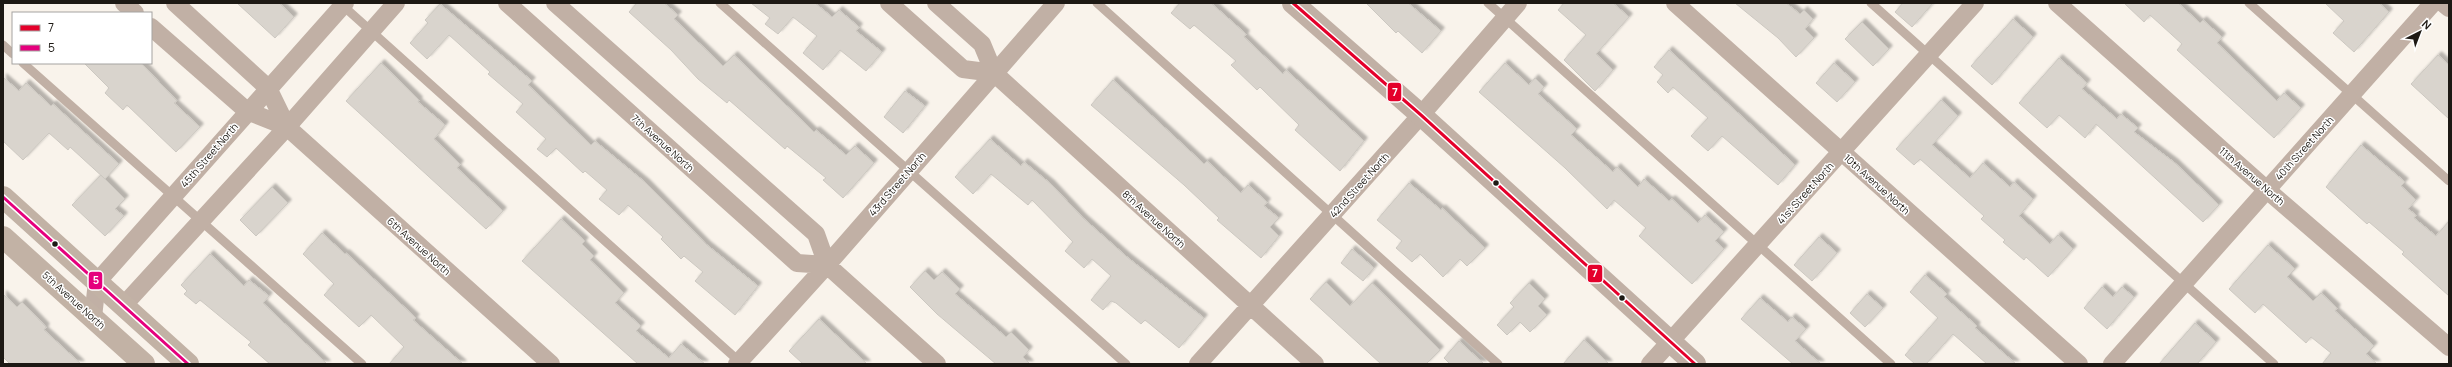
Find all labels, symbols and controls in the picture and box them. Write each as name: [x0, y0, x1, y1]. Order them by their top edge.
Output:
legend: [12, 12, 152, 64]
north arrow: [2400, 12, 2440, 52]
text: N: [2419, 16, 2435, 32]
text: 7: [48, 19, 54, 36]
text: 5: [48, 39, 55, 56]
line badge: 7: [1387, 82, 1402, 102]
text: 7: [1392, 84, 1398, 99]
street label: 7th Avenue North: [629, 111, 697, 175]
street label: 40th Street North: [2271, 113, 2337, 183]
street label: 45th Street North: [177, 120, 241, 190]
street label: 11th Avenue North: [2216, 144, 2288, 208]
street label: 43rd Street North: [865, 149, 929, 219]
street label: 42nd Street North: [1326, 149, 1392, 221]
street label: 10th Avenue North: [1841, 151, 1913, 218]
street label: 41st Street North: [1773, 159, 1837, 227]
unlabelled marker: [1491, 178, 1501, 188]
street label: 8th Avenue North: [1119, 187, 1189, 251]
street label: 6th Avenue North: [384, 214, 454, 278]
unlabelled marker: [50, 239, 60, 249]
line badge: 7: [1587, 264, 1603, 283]
text: 7: [1592, 265, 1598, 280]
street label: 5th Avenue North: [40, 269, 108, 331]
line badge: 5: [88, 271, 103, 290]
unlabelled marker: [1617, 293, 1627, 303]

